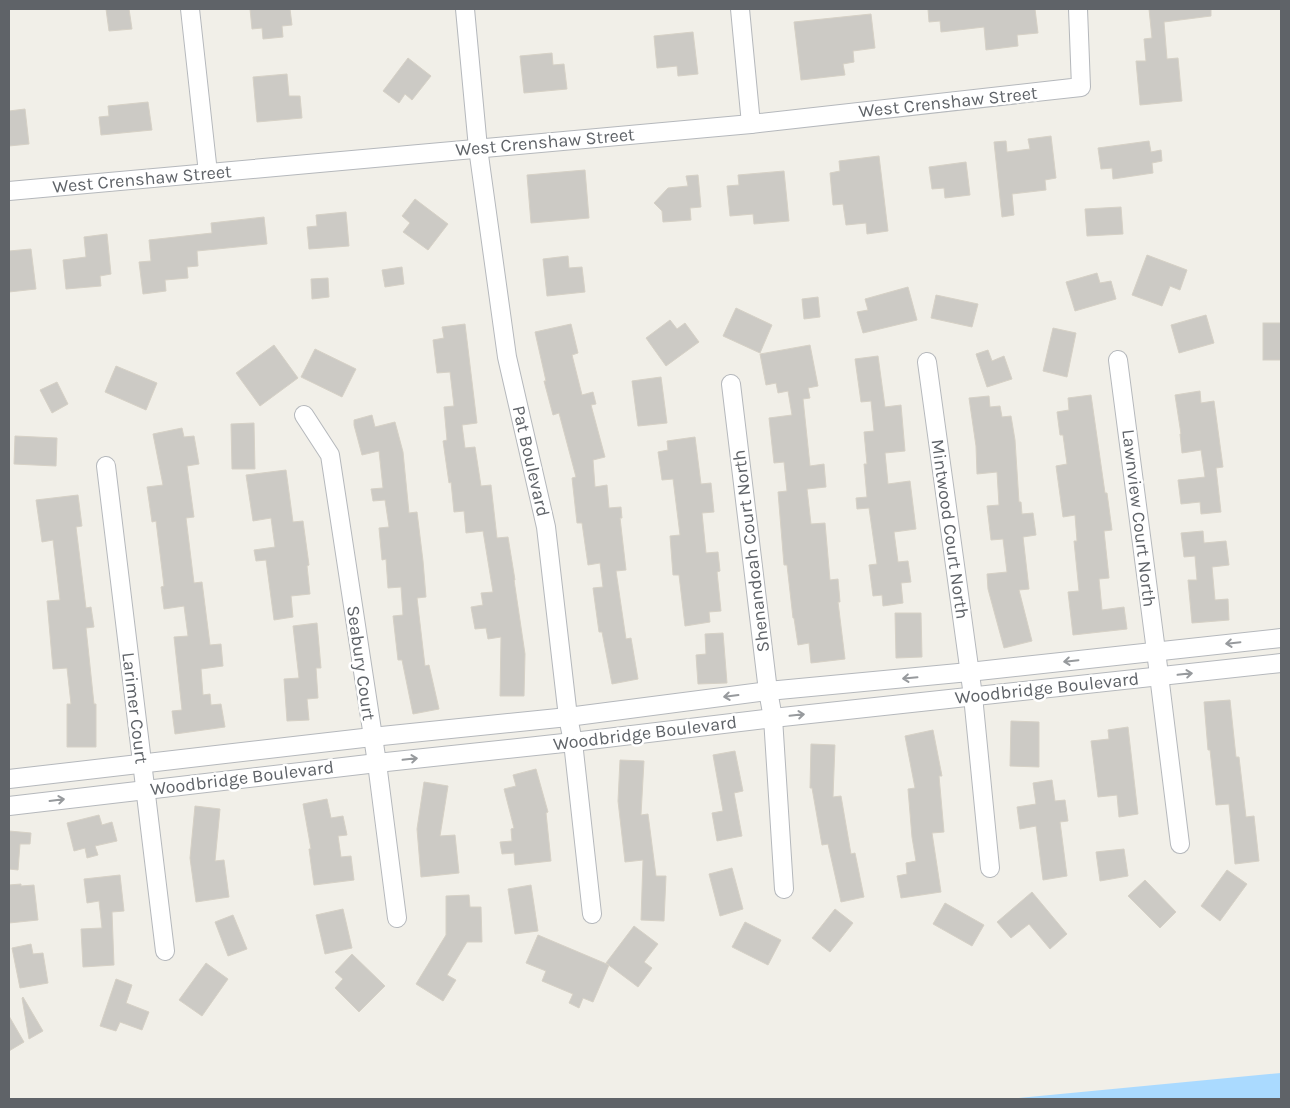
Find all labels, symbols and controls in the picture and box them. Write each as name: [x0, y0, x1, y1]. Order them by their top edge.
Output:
street label: West Crenshaw Street: [857, 82, 1039, 122]
street label: West Crenshaw Street: [454, 123, 636, 161]
street label: West Crenshaw Street: [51, 160, 233, 198]
street label: Pat Boulevard: [508, 403, 554, 519]
street label: Lawnview Court North: [1117, 428, 1161, 608]
street label: Mintwood Court North: [926, 438, 974, 620]
street label: Shenandoah Court North: [728, 449, 774, 653]
street label: Seabury Court: [342, 604, 380, 722]
one-way arrow: [1225, 638, 1241, 648]
street label: Larimer Court: [117, 651, 153, 765]
one-way arrow: [1064, 656, 1080, 666]
street label: Woodbridge Boulevard: [954, 667, 1140, 709]
one-way arrow: [1177, 669, 1193, 679]
one-way arrow: [902, 673, 918, 683]
one-way arrow: [723, 691, 739, 701]
street label: Woodbridge Boulevard: [552, 711, 738, 755]
one-way arrow: [789, 711, 805, 720]
one-way arrow: [402, 754, 418, 764]
street label: Woodbridge Boulevard: [149, 756, 335, 800]
one-way arrow: [49, 795, 65, 805]

